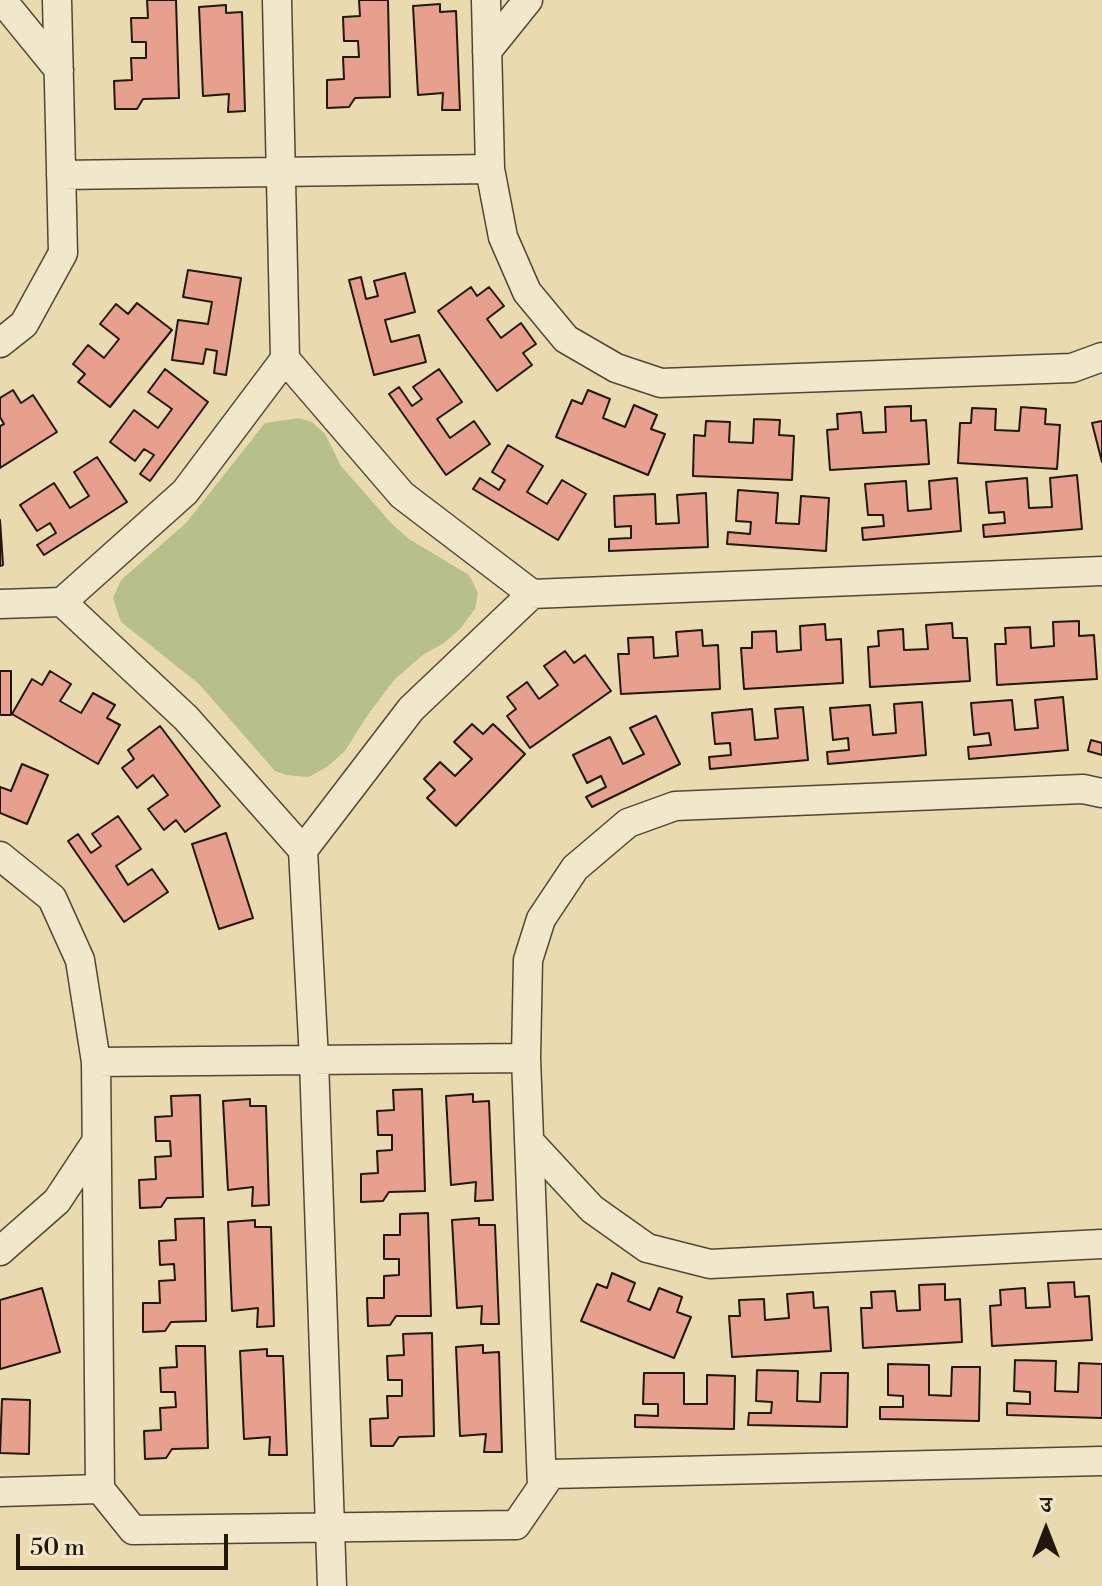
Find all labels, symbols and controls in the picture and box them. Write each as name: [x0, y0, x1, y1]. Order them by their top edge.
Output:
north arrow: [1006, 1490, 1086, 1570]
text: उ: [1040, 1492, 1052, 1519]
scale bar: [20, 1518, 232, 1568]
text: 50 m: [30, 1533, 85, 1563]

